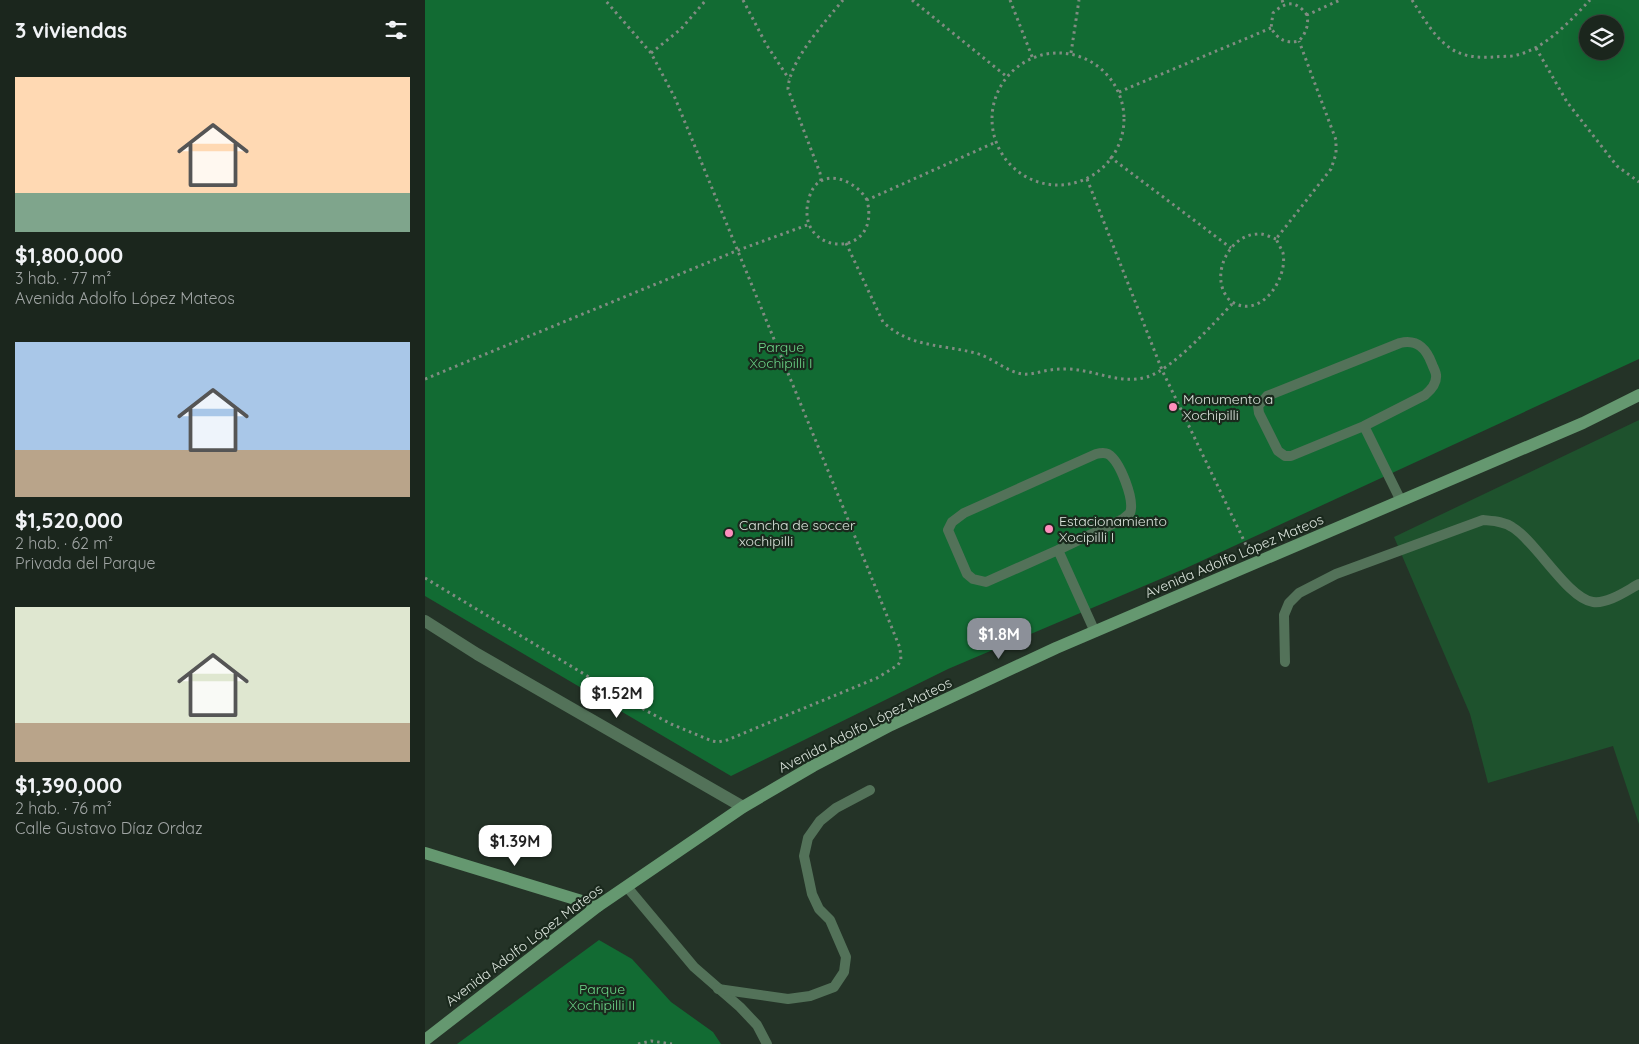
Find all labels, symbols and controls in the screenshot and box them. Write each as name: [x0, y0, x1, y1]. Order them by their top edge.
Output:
map controls: [1579, 15, 1624, 60]
button: layers: [1579, 15, 1624, 60]
icon: filters: [382, 16, 410, 44]
text: 3 viviendas: [15, 17, 127, 43]
icon: home: [168, 110, 258, 200]
text: $1,800,000: [15, 242, 123, 268]
text: 3 hab. · 77 m²: [15, 268, 111, 288]
text: Avenida Adolfo López Mateos: [15, 288, 235, 308]
park label: Parque Xochipilli I: [749, 338, 813, 372]
icon: home: [168, 375, 258, 465]
place label: Monumento a Xochipilli: [1183, 390, 1273, 424]
marker: Monumento a Xochipilli: [1167, 401, 1179, 413]
text: $1,520,000: [15, 507, 123, 533]
street label: Avenida Adolfo López Mateos: [1142, 510, 1326, 602]
place label: Estacionamiento Xocipilli I: [1059, 512, 1167, 546]
place label: Cancha de soccer xochipilli: [739, 516, 856, 550]
marker: Estacionamiento Xocipilli I: [1043, 523, 1055, 535]
marker: Cancha de soccer xochipilli: [723, 527, 735, 539]
text: 2 hab. · 62 m²: [15, 533, 113, 553]
text: Privada del Parque: [15, 553, 156, 573]
pin: $1.8M: [964, 618, 1034, 660]
text: $1.8M: [978, 624, 1020, 644]
icon: home: [168, 640, 258, 730]
street label: Avenida Adolfo López Mateos: [775, 673, 955, 777]
pin: $1.52M: [576, 676, 658, 719]
text: $1.52M: [591, 683, 643, 703]
text: $1,390,000: [15, 772, 122, 798]
text: 2 hab. · 76 m²: [15, 798, 112, 818]
text: Calle Gustavo Díaz Ordaz: [15, 818, 203, 838]
pin: $1.39M: [474, 824, 556, 867]
text: $1.39M: [490, 831, 540, 851]
street label: Avenida Adolfo López Mateos: [442, 880, 606, 1010]
park label: Parque Xochipilli II: [569, 980, 635, 1014]

